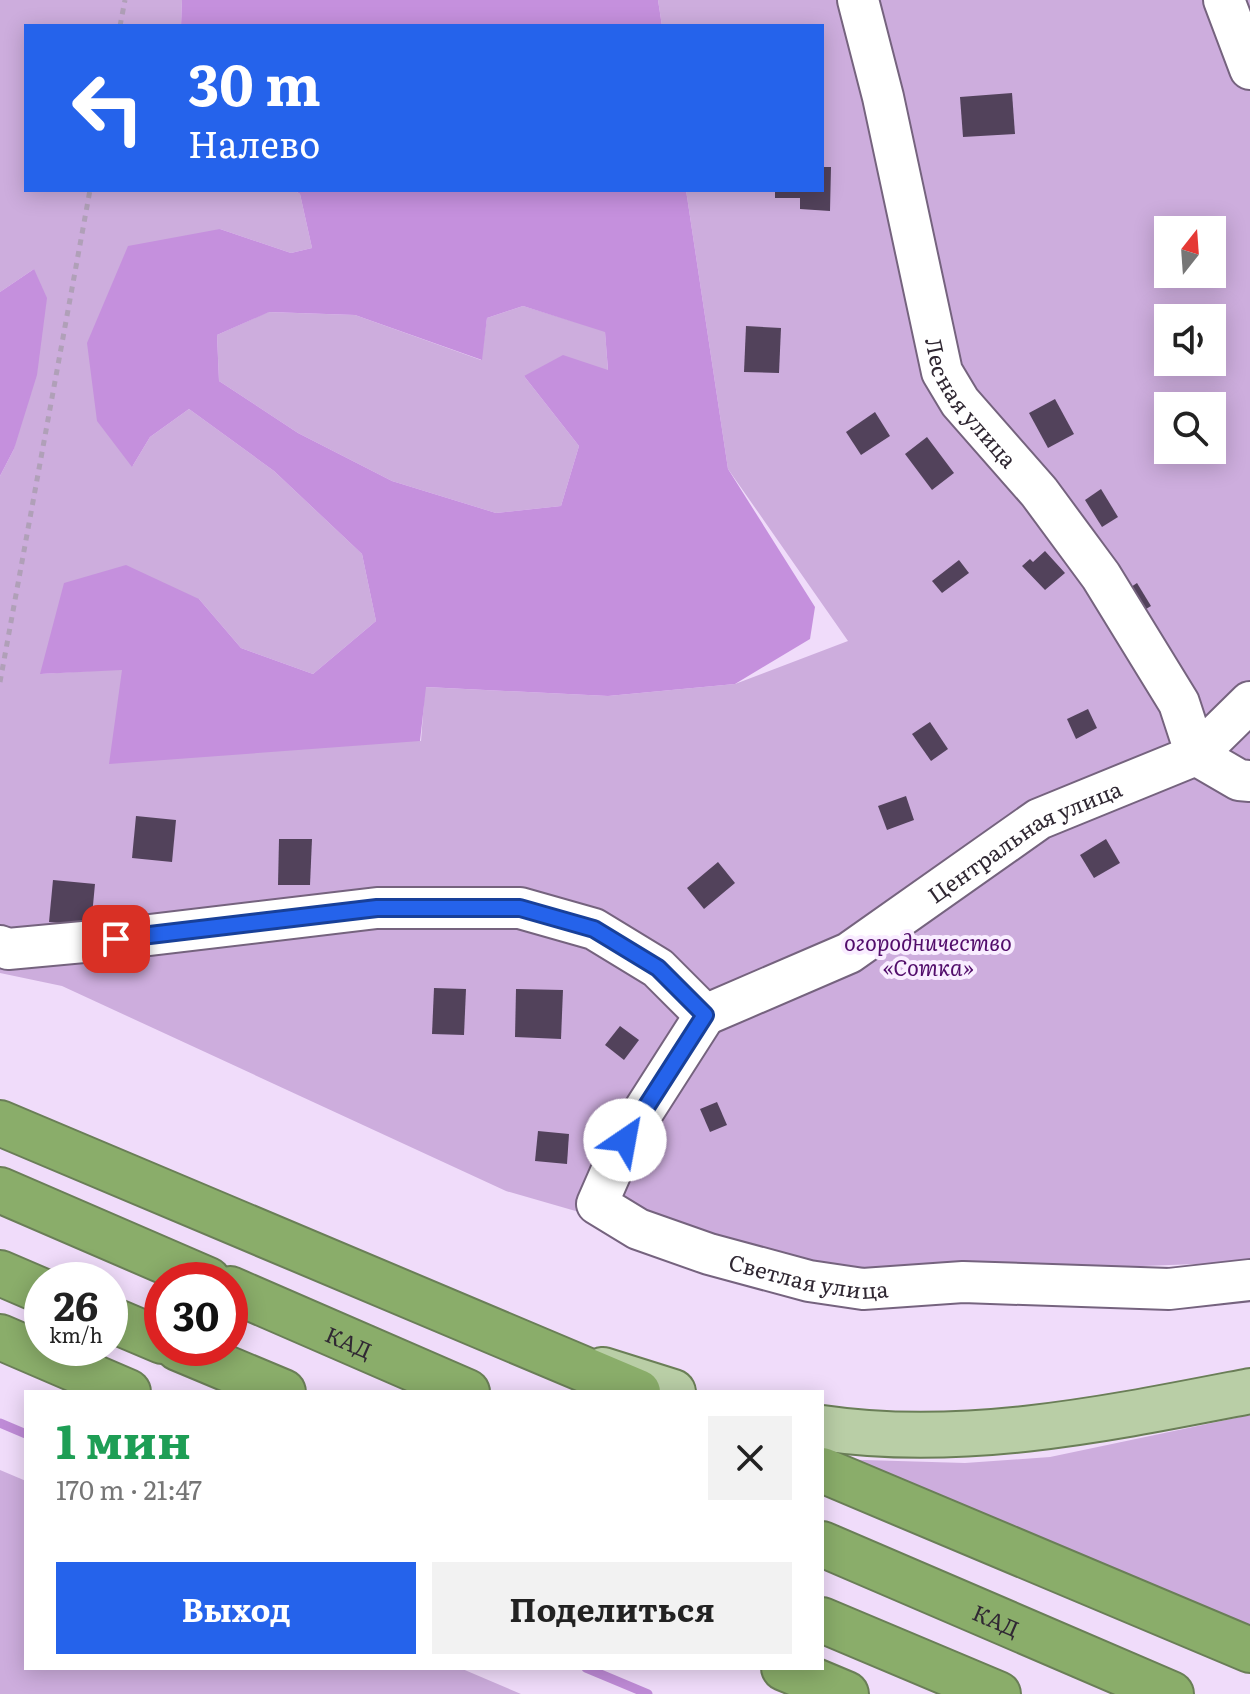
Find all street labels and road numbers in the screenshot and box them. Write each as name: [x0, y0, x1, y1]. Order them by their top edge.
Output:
street label: Лесная улица: [919, 334, 1026, 474]
street label: Центральная улица: [920, 771, 1126, 910]
street label: Светлая улица: [726, 1244, 889, 1306]
street label: КАД: [321, 1316, 378, 1366]
street label: КАД: [968, 1594, 1025, 1644]

